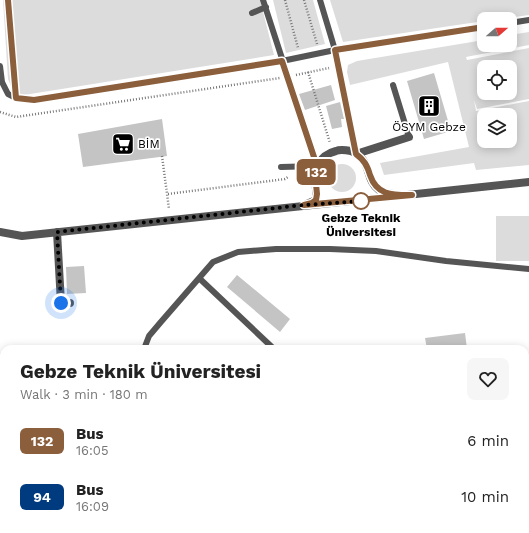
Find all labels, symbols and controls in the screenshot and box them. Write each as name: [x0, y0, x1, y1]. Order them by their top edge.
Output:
north arrow: [477, 12, 517, 52]
map controls: [477, 12, 517, 148]
button: locate: [477, 60, 517, 100]
building icon: ÖSYM Gebze: [416, 93, 442, 119]
button: layers: [477, 108, 517, 148]
place label: ÖSYM Gebze: [392, 120, 466, 134]
supermarket icon: BİM: [110, 131, 136, 157]
place label: BİM: [138, 137, 160, 151]
line badge: 132: [293, 159, 339, 185]
text: 132: [305, 164, 327, 180]
marker: Gebze Teknik Üniversitesi: [352, 192, 370, 210]
place label: Gebze Teknik Üniversitesi: [322, 211, 401, 239]
your location: [51, 293, 71, 313]
button: heart: [467, 358, 509, 400]
text: Gebze Teknik Üniversitesi: [20, 360, 261, 383]
text: Walk · 3 min · 180 m: [20, 387, 148, 402]
text: Bus: [76, 425, 104, 443]
text: 6 min: [467, 432, 509, 450]
text: 132: [31, 433, 53, 449]
text: 16:05: [76, 443, 108, 458]
text: Bus: [76, 481, 104, 499]
text: 10 min: [461, 488, 509, 506]
text: 94: [33, 489, 51, 505]
text: 16:09: [76, 499, 109, 514]

